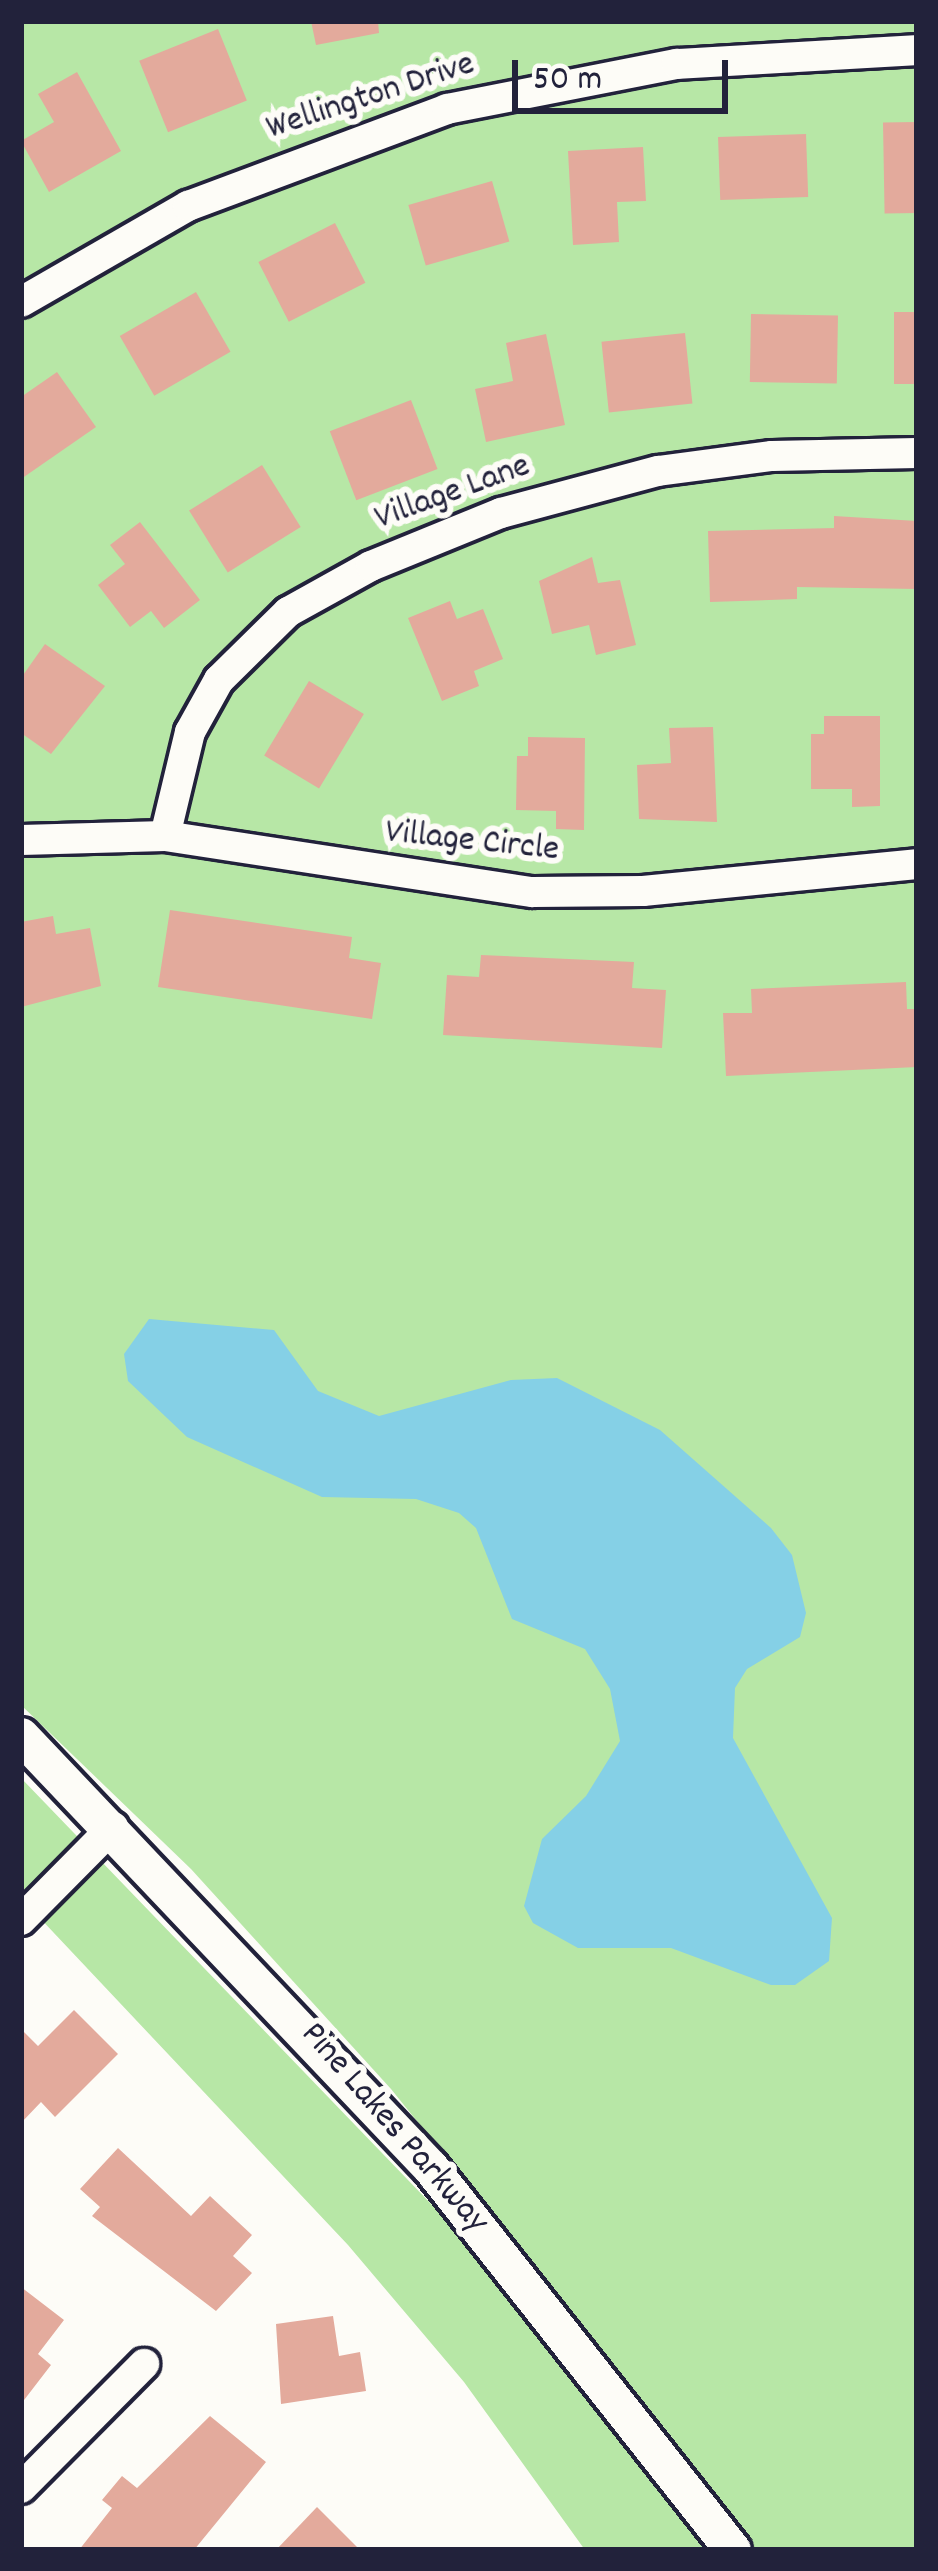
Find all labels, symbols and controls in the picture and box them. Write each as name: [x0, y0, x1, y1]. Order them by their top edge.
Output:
scale bar: [518, 36, 734, 110]
street label: Wellington Drive: [262, 44, 480, 152]
text: 50 m: [533, 55, 602, 107]
street label: Village Lane: [370, 446, 536, 542]
street label: Village Circle: [383, 812, 561, 874]
street label: Pine Lakes Parkway: [290, 2015, 496, 2243]

